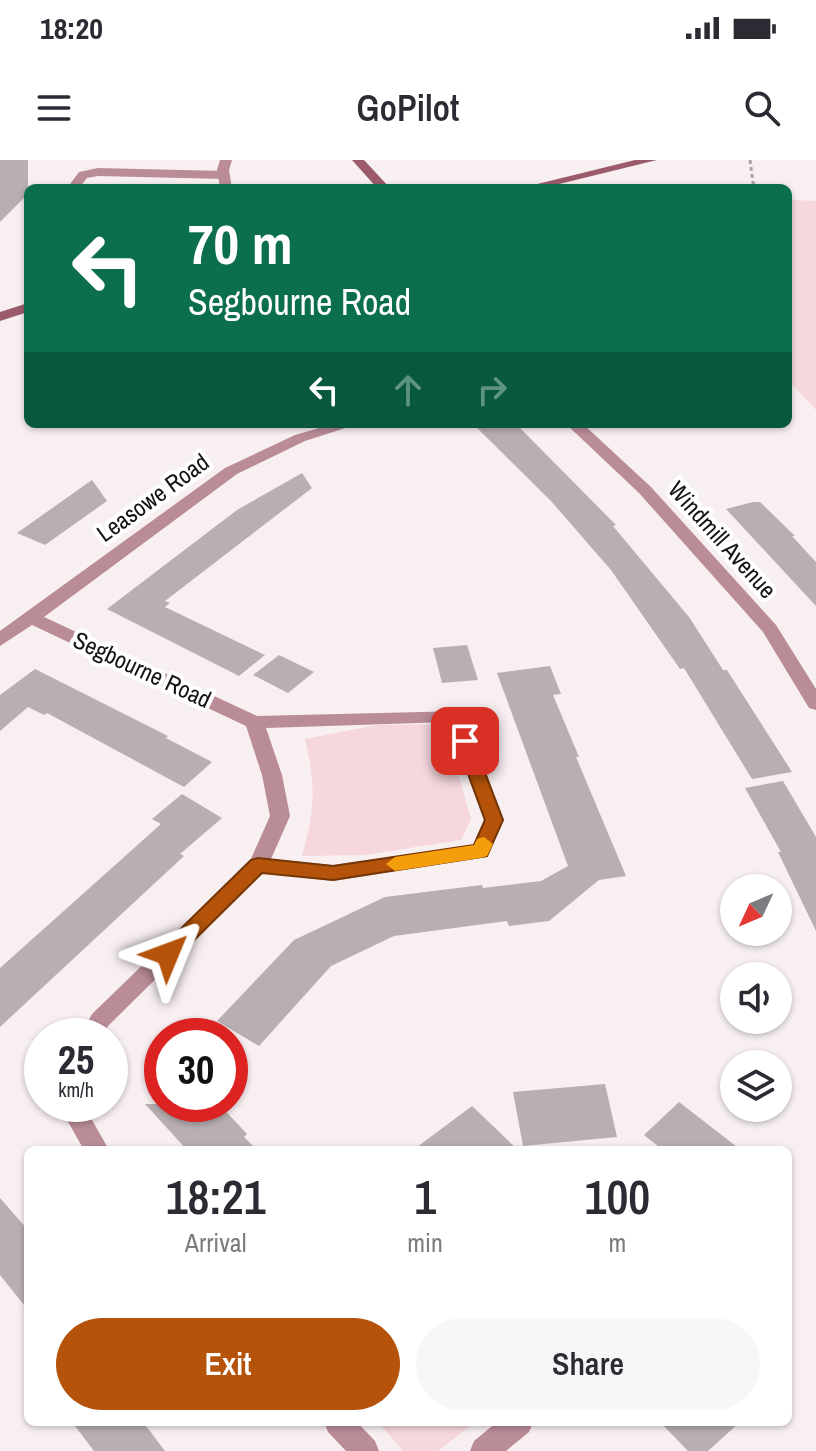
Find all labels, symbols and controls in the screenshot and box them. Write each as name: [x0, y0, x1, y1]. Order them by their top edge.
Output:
text: 18:20: [40, 8, 103, 48]
text: GoPilot: [357, 84, 459, 132]
icon: menu: [32, 86, 76, 130]
icon: search: [740, 86, 784, 130]
text: 70 m: [188, 206, 293, 281]
icon: left: [56, 216, 160, 320]
text: Segbourne Road: [188, 278, 411, 326]
icon: left: [302, 368, 346, 412]
icon: ahead: [386, 368, 430, 412]
icon: right: [470, 368, 514, 412]
street label: Leasowe Road: [90, 446, 215, 549]
street label: Windmill Avenue: [662, 474, 784, 605]
street label: Segbourne Road: [68, 623, 217, 715]
pin: [431, 707, 499, 775]
icon: arrive: [443, 719, 487, 763]
north arrow: [720, 874, 792, 946]
map controls: [720, 874, 792, 1122]
position arrow: [126, 912, 210, 996]
button: sound: [720, 962, 792, 1034]
speed limit sign: 30: [144, 1018, 248, 1122]
text: 25: [58, 1033, 94, 1086]
button: layers: [720, 1050, 792, 1122]
text: km/h: [58, 1076, 94, 1103]
text: 18:21: [166, 1164, 266, 1229]
text: 1: [414, 1164, 436, 1229]
text: 100: [585, 1164, 650, 1229]
text: Arrival: [185, 1225, 246, 1260]
text: min: [407, 1225, 443, 1260]
text: m: [609, 1225, 626, 1260]
button: Exit: [56, 1318, 400, 1410]
button: Share: [416, 1318, 760, 1410]

